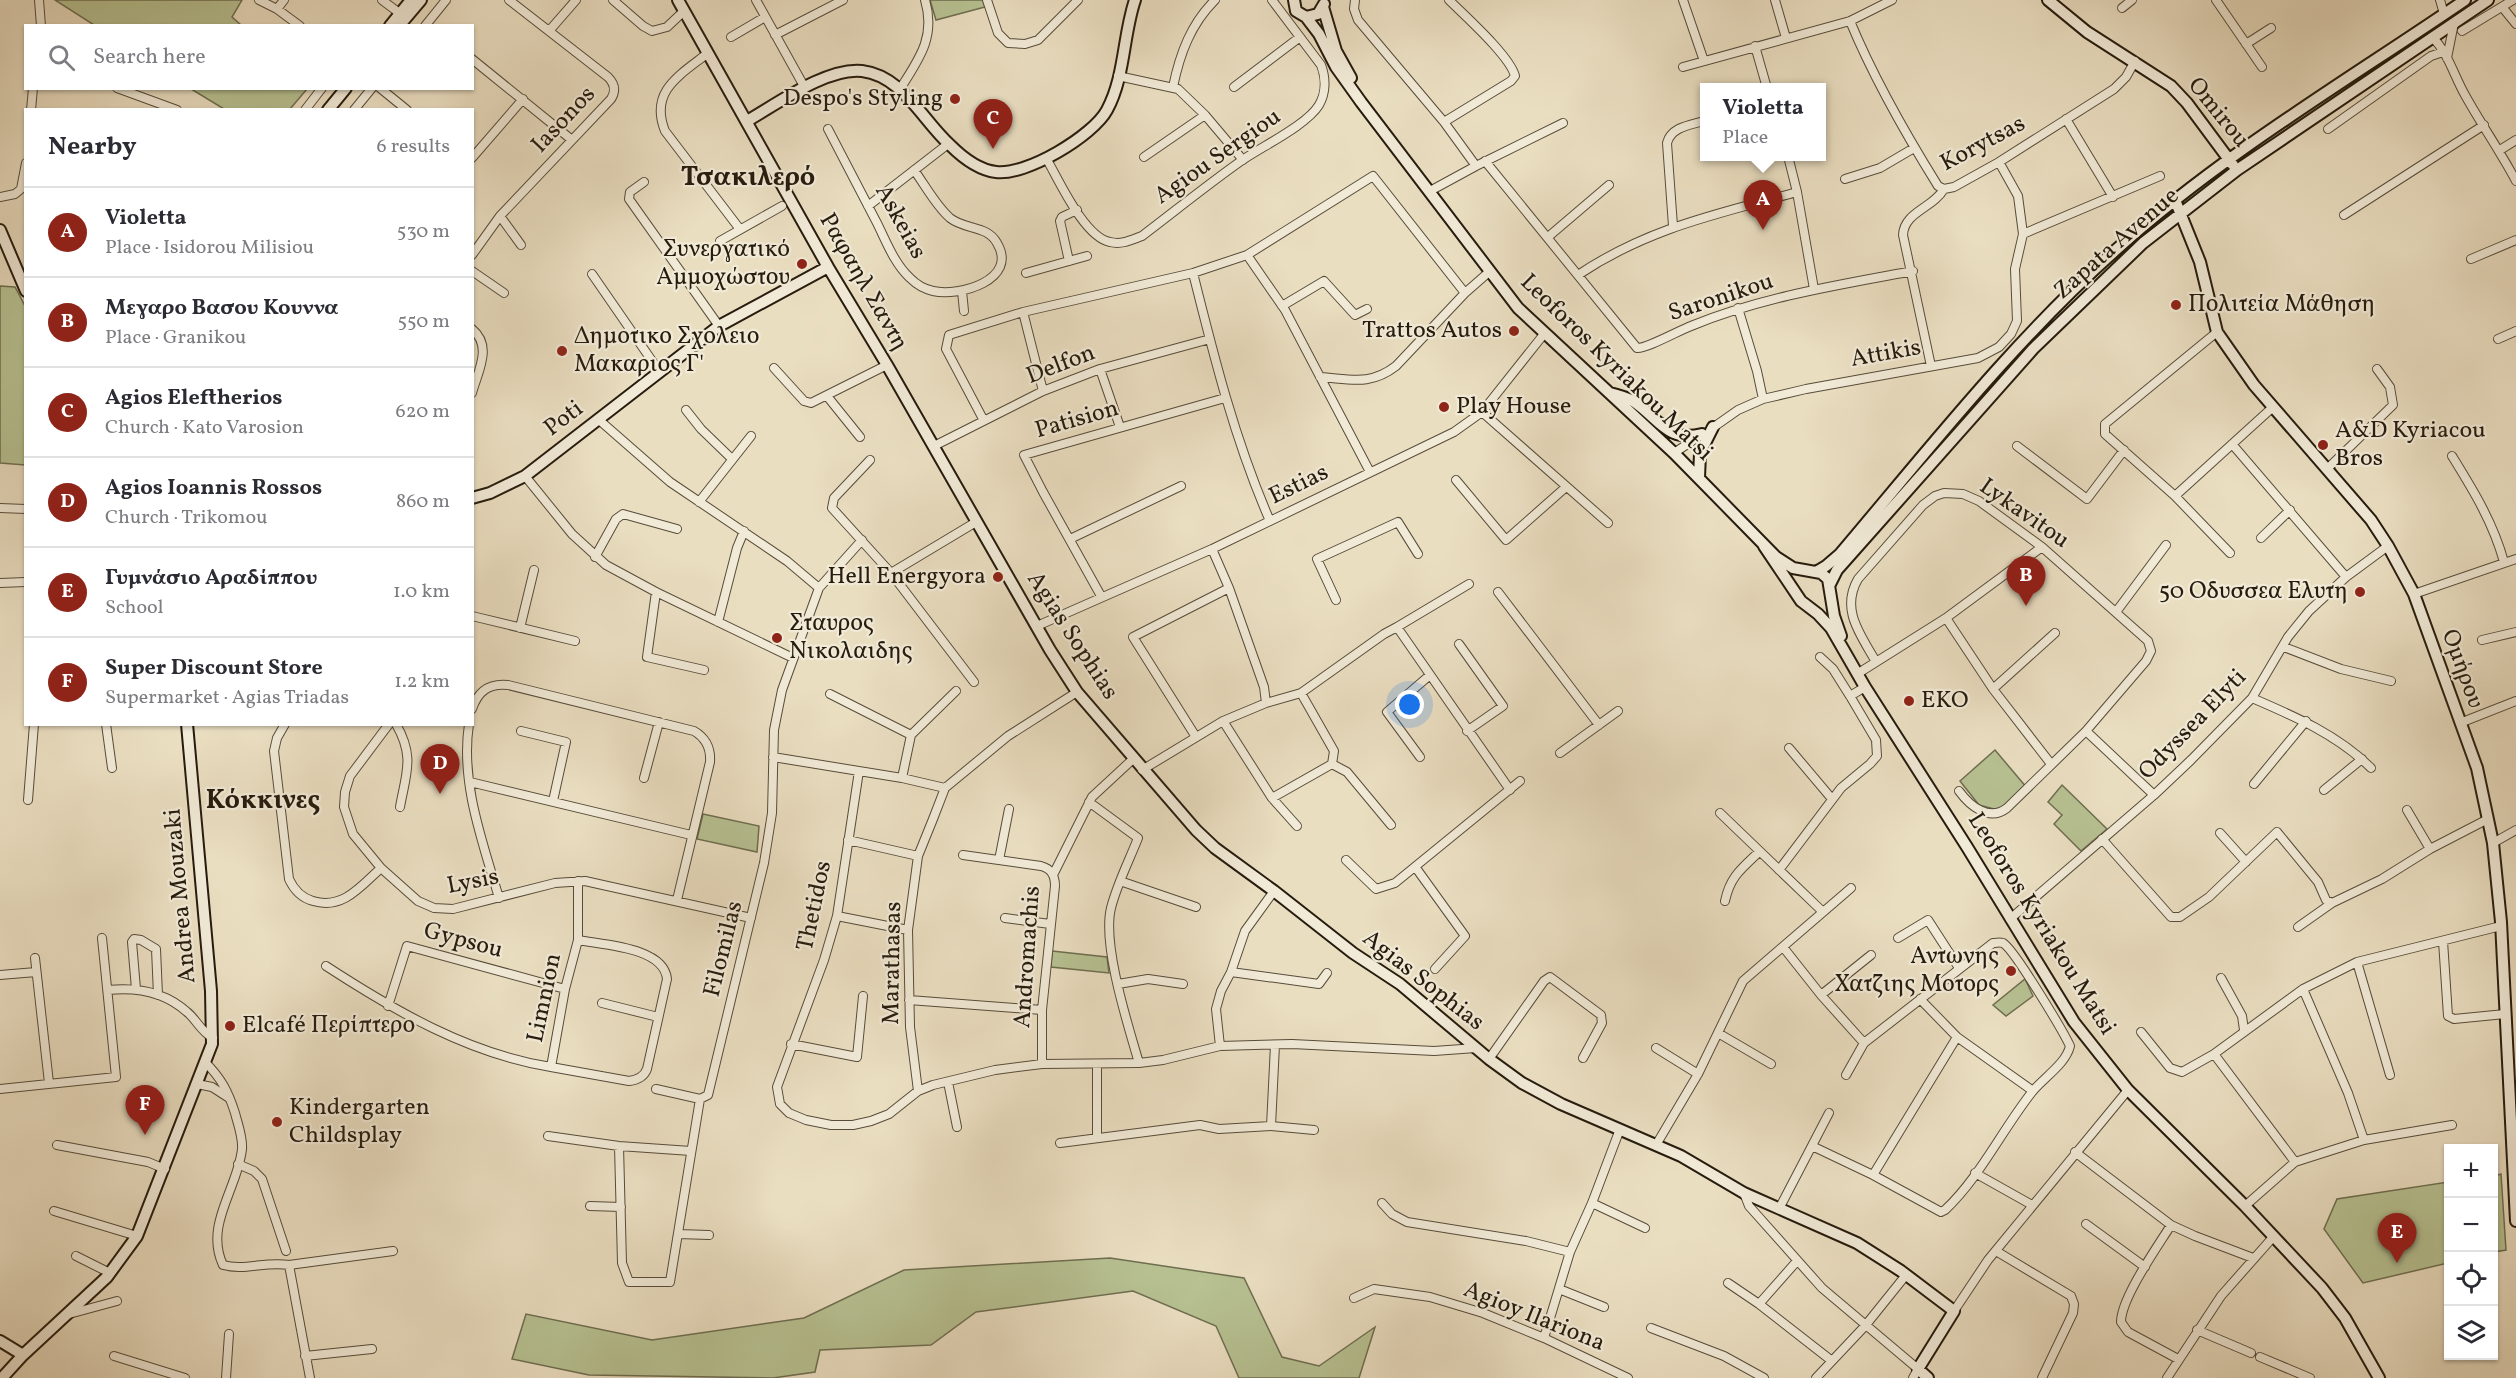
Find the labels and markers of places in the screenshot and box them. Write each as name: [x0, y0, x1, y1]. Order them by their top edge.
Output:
place label: Despo's Styling: [783, 82, 943, 116]
marker: Despo's Styling: [948, 92, 962, 106]
pin: C: [974, 100, 1012, 149]
pin: A: [1744, 180, 1782, 230]
place label: Συνεργατικό Αμμοχώστου: [656, 233, 790, 295]
marker: Συνεργατικό Αμμοχώστου: [795, 257, 809, 271]
place label: Πολιτεία Μάθηση: [2188, 288, 2375, 322]
marker: Πολιτεία Μάθηση: [2169, 298, 2183, 312]
place label: Trattos Autos: [1362, 314, 1502, 348]
place label: Δημοτικο Σχολειο Μακαριος Γ': [574, 320, 759, 382]
marker: Trattos Autos: [1507, 324, 1521, 338]
marker: Δημοτικο Σχολειο Μακαριος Γ': [555, 344, 569, 358]
place label: Play House: [1456, 390, 1571, 424]
marker: Play House: [1437, 400, 1451, 414]
place label: A&D Kyriacou Bros: [2335, 414, 2486, 476]
marker: A&D Kyriacou Bros: [2316, 438, 2330, 452]
pin: B: [2006, 556, 2046, 606]
place label: Hell Energyora: [827, 560, 986, 594]
marker: Hell Energyora: [991, 570, 1005, 584]
place label: 50 Οδυσσεα Ελυτη: [2159, 575, 2348, 609]
marker: 50 Οδυσσεα Ελυτη: [2353, 585, 2367, 599]
place label: Σταυρος Νικολαιδης: [789, 607, 913, 669]
marker: Σταυρος Νικολαιδης: [770, 631, 784, 645]
place label: EKO: [1921, 684, 1969, 718]
marker: EKO: [1902, 694, 1916, 708]
pin: D: [420, 744, 460, 794]
place label: Αντωνης Χατζιης Μοτορς: [1834, 940, 1999, 1002]
marker: Αντωνης Χατζιης Μοτορς: [2004, 964, 2018, 978]
place label: Elcafé Περίπτερο: [242, 1009, 415, 1043]
marker: Elcafé Περίπτερο: [223, 1019, 237, 1033]
pin: F: [126, 1086, 164, 1135]
place label: Kindergarten Childsplay: [289, 1091, 430, 1153]
marker: Kindergarten Childsplay: [270, 1115, 284, 1129]
pin: E: [2378, 1214, 2416, 1263]

